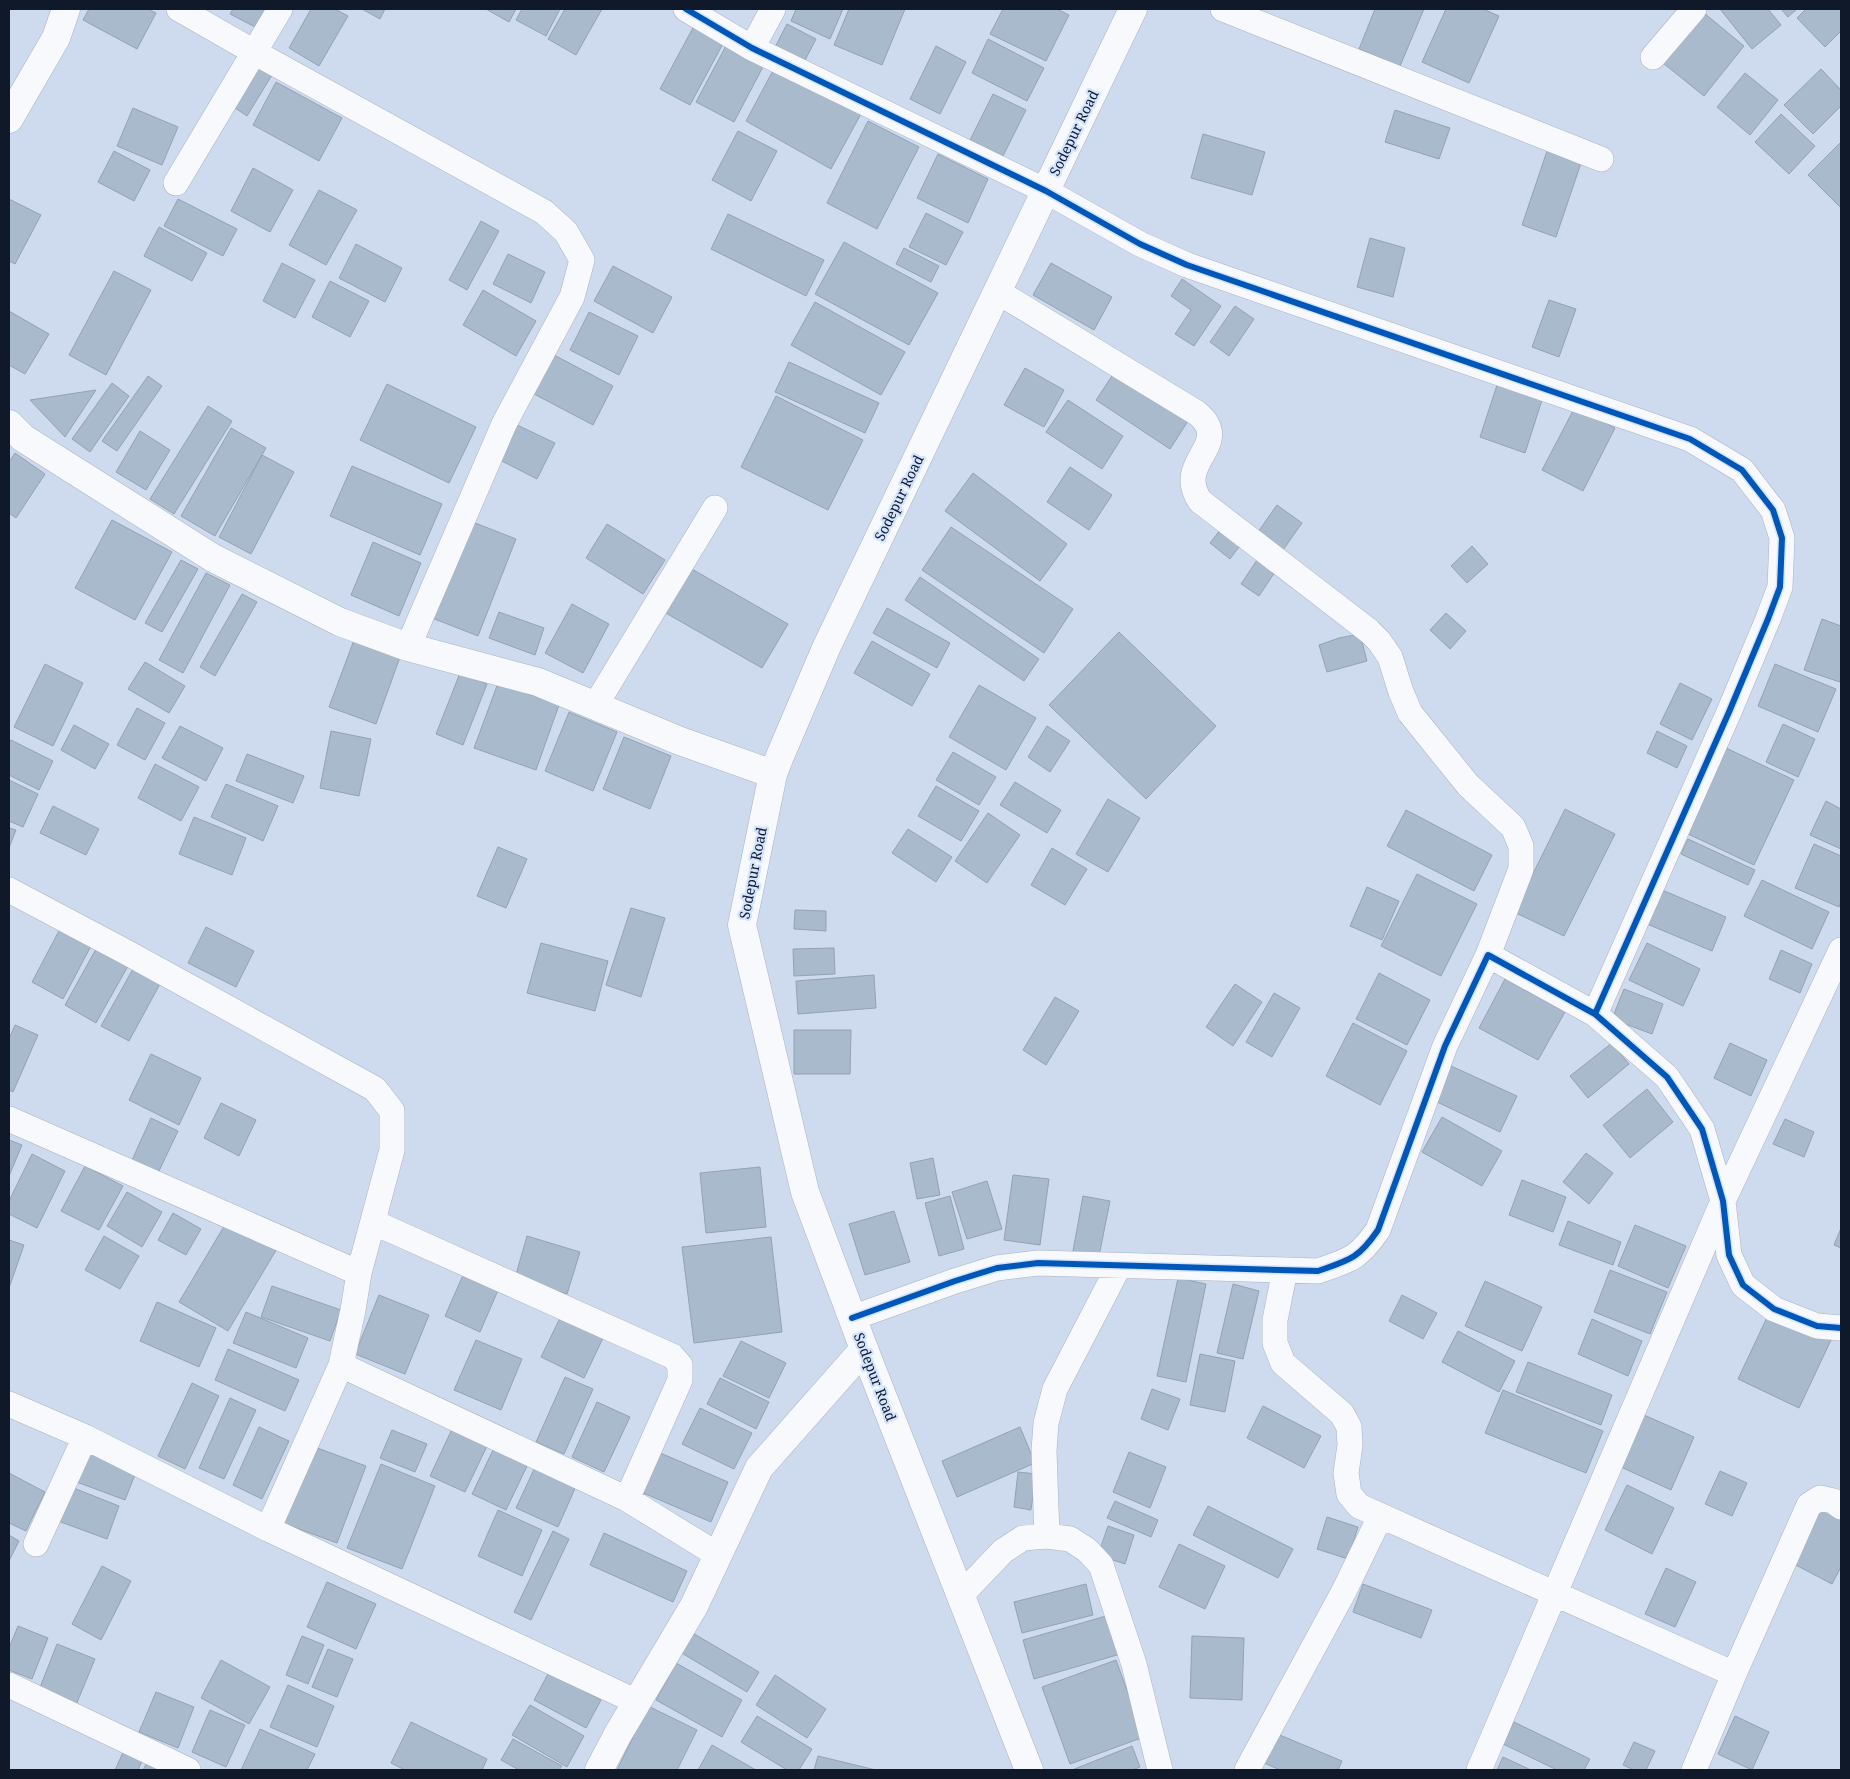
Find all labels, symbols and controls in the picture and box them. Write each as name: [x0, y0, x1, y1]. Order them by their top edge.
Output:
street label: Sodepur Road: [1045, 86, 1103, 179]
street label: Sodepur Road: [870, 451, 928, 544]
street label: Sodepur Road: [734, 825, 771, 920]
street label: Sodepur Road: [850, 1330, 901, 1424]

